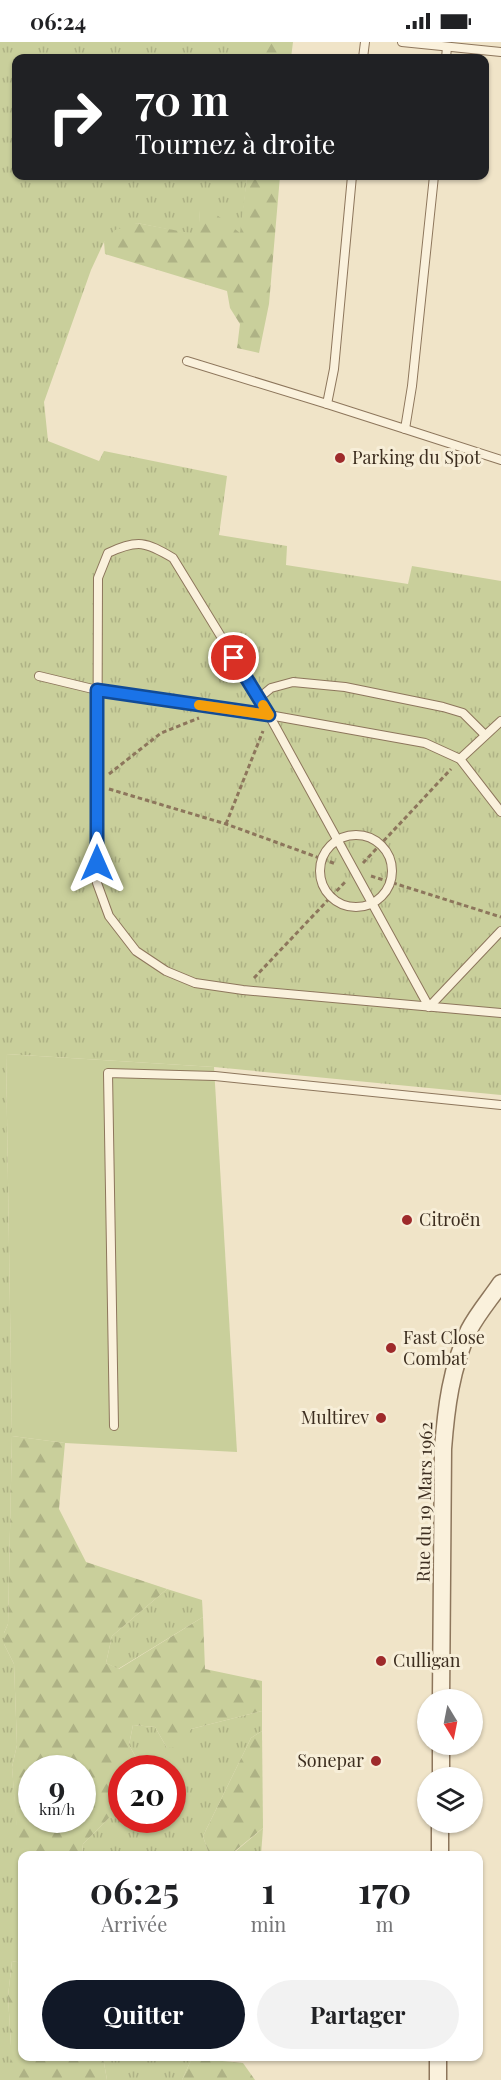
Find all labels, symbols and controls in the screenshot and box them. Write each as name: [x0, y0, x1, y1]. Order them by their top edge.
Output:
text: 06:24: [30, 6, 86, 36]
text: 70 m: [135, 71, 229, 127]
icon: right: [36, 78, 114, 156]
text: Tournez à droite: [135, 125, 335, 161]
place label: Parking du Spot: [352, 445, 481, 469]
marker: Parking du Spot: [333, 451, 347, 465]
pin: [208, 632, 259, 683]
icon: arrive: [217, 641, 250, 674]
position arrow: [65, 831, 129, 895]
place label: Citroën: [419, 1207, 481, 1231]
marker: Citroën: [400, 1213, 414, 1227]
place label: Fast Close Combat: [403, 1325, 485, 1370]
marker: Fast Close Combat: [384, 1341, 398, 1355]
place label: Multirev: [301, 1405, 369, 1429]
marker: Multirev: [374, 1411, 388, 1425]
street label: Rue du 19 Mars 1962: [411, 1422, 437, 1582]
place label: Culligan: [393, 1648, 461, 1672]
marker: Culligan: [374, 1654, 388, 1668]
north arrow: [417, 1689, 483, 1755]
map controls: [417, 1689, 483, 1833]
place label: Sonepar: [297, 1748, 364, 1772]
marker: Sonepar: [369, 1754, 383, 1768]
speed limit sign: 20: [108, 1755, 186, 1833]
text: 9: [49, 1767, 65, 1807]
button: layers: [417, 1767, 483, 1833]
text: km/h: [39, 1799, 75, 1819]
text: 06:25: [90, 1865, 179, 1913]
text: 1: [262, 1865, 275, 1913]
text: 170: [358, 1865, 411, 1913]
text: Arrivée: [101, 1910, 167, 1937]
text: min: [251, 1910, 286, 1937]
text: m: [376, 1910, 393, 1937]
button: Quitter: [42, 1980, 245, 2049]
button: Partager: [257, 1980, 459, 2049]

